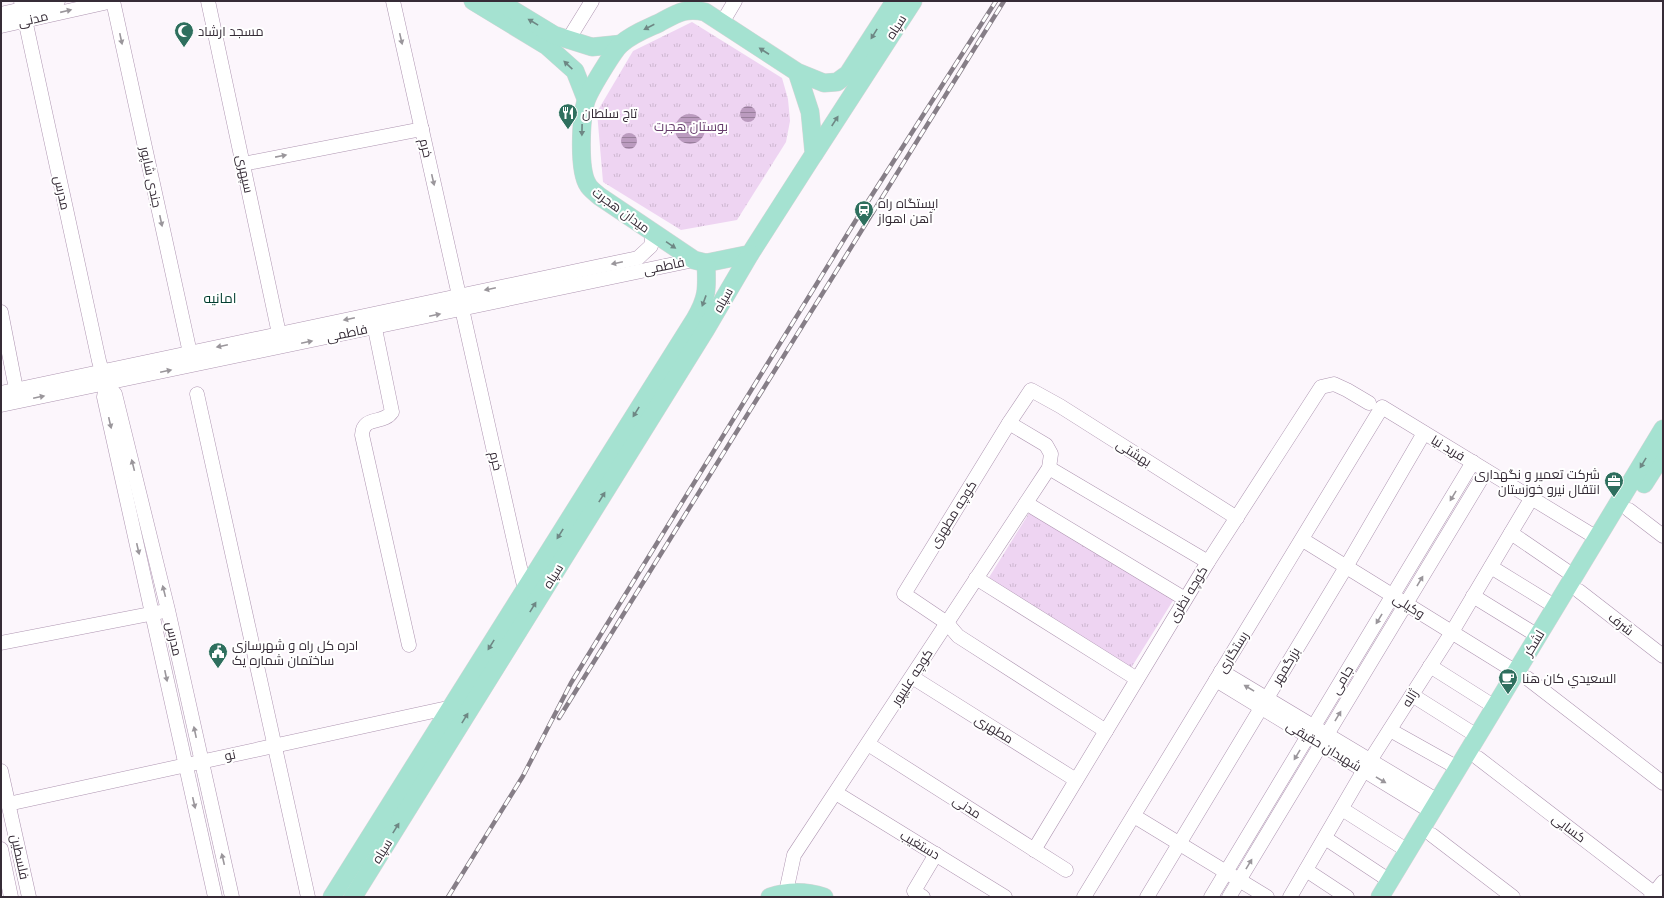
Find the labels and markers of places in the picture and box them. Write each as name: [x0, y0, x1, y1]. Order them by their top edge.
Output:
mosque icon: مسجد ارشاد: [173, 20, 195, 48]
place label: مسجد ارشاد: [198, 22, 264, 41]
restaurant icon: تاج سلطان: [557, 102, 579, 130]
place label: تاج سلطان: [582, 104, 638, 123]
place label: ایستگاه راه آهن اهواز: [877, 194, 939, 228]
station icon: ایستگاه راه آهن اهواز: [853, 199, 875, 227]
place label: شرکت تعمیر و نگهداری انتقال نیرو خوزستان: [1474, 465, 1600, 499]
office icon: شرکت تعمیر و نگهداری انتقال نیرو خوزستان: [1603, 470, 1625, 498]
place label: ادره کل راه و شهرسازی ساختمان شماره یک: [232, 636, 358, 670]
public building icon: ادره کل راه و شهرسازی ساختمان شماره یک: [207, 641, 229, 669]
cafe icon: السعيدي كان هنا: [1497, 667, 1519, 695]
place label: السعيدي كان هنا: [1522, 669, 1617, 689]

